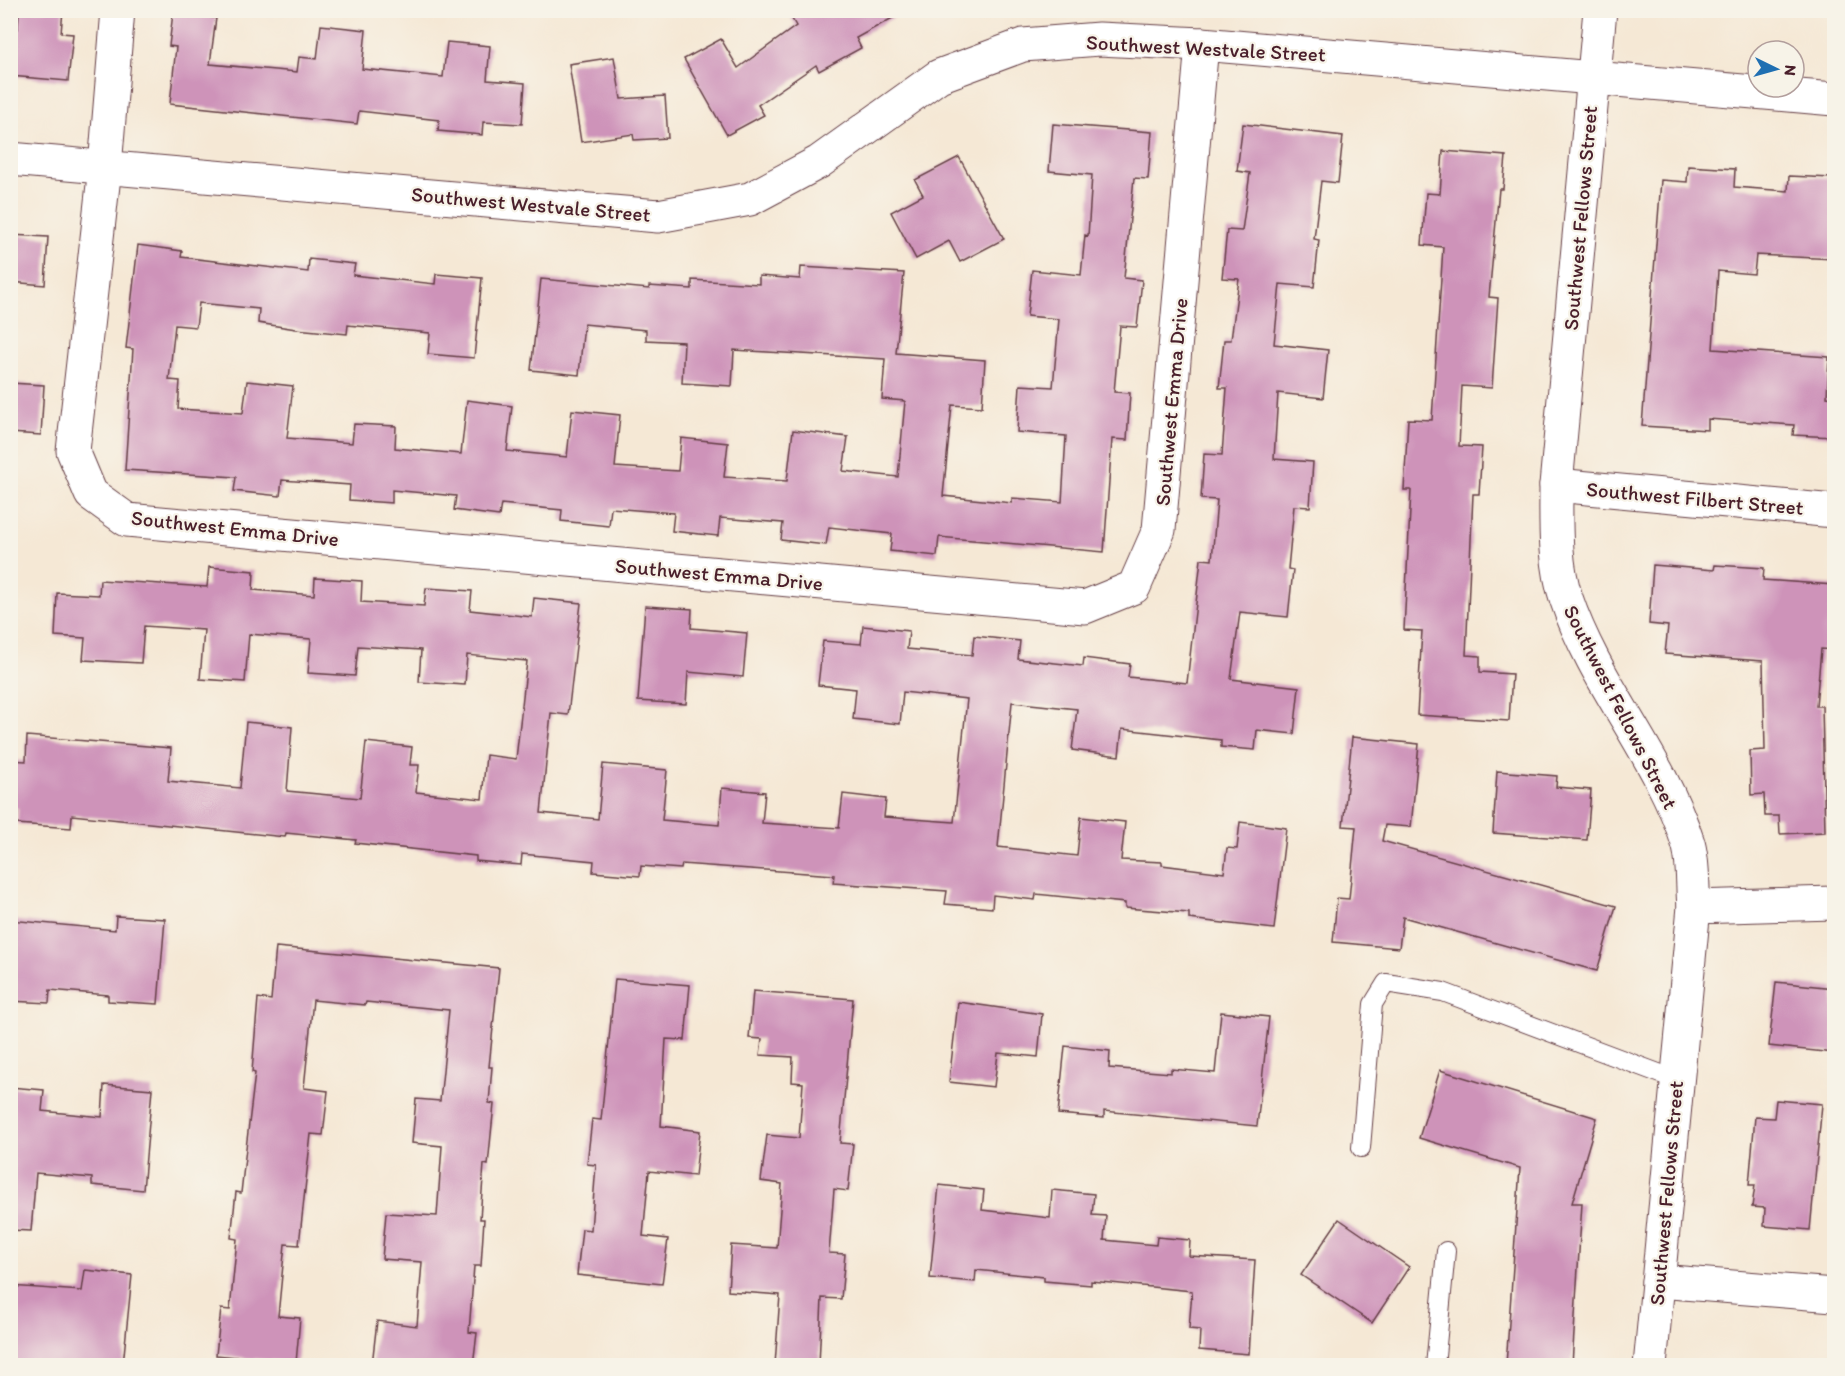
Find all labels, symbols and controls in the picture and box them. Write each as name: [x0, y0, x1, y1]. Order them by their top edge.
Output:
street label: Southwest Westvale Street: [1086, 29, 1327, 67]
north arrow: [1746, 39, 1806, 99]
text: N: [1781, 64, 1800, 76]
street label: Southwest Fellows Street: [1558, 104, 1602, 331]
street label: Southwest Westvale Street: [410, 181, 652, 227]
street label: Southwest Emma Drive: [1149, 297, 1193, 507]
street label: Southwest Filbert Street: [1585, 476, 1805, 520]
street label: Southwest Emma Drive: [130, 505, 340, 551]
street label: Southwest Emma Drive: [614, 552, 824, 596]
street label: Southwest Fellows Street: [1559, 601, 1683, 813]
street label: Southwest Fellows Street: [1644, 1079, 1688, 1306]

